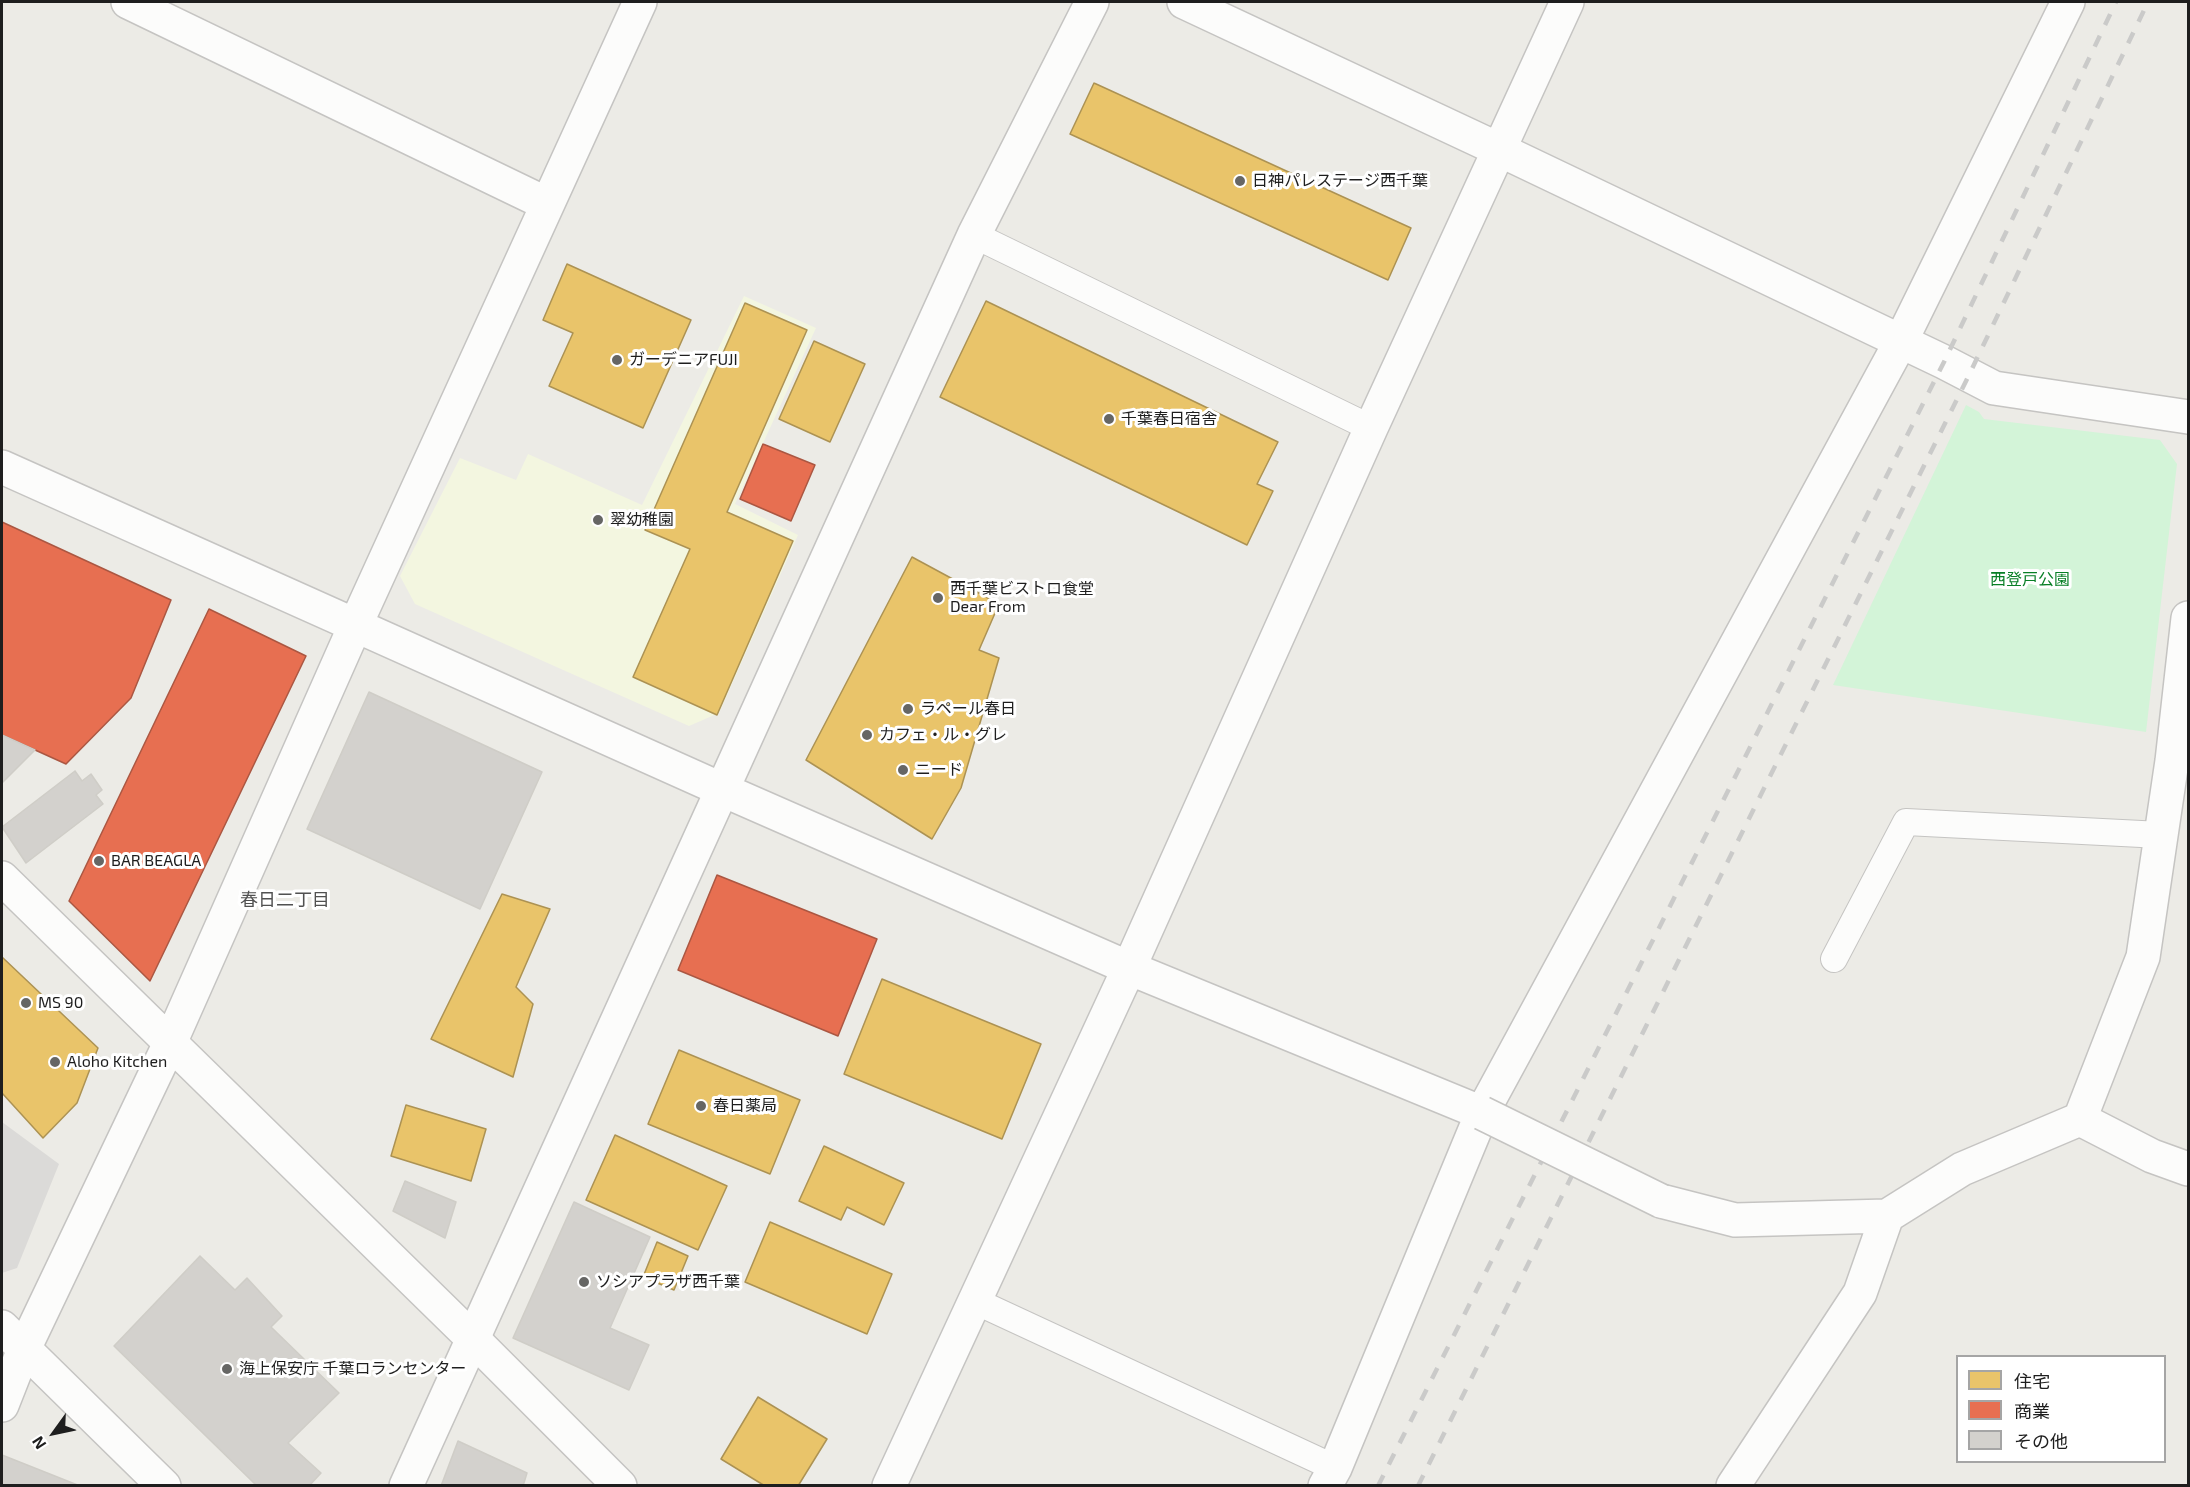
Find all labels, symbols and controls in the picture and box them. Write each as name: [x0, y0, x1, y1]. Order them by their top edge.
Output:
place label: 日神パレステージ西千葉: [1252, 171, 1428, 191]
marker: 日神パレステージ西千葉: [1233, 174, 1247, 188]
place label: ガーデニアFUJI: [629, 350, 738, 370]
marker: ガーデニアFUJI: [610, 353, 624, 367]
place label: 千葉春日宿舎: [1121, 409, 1217, 429]
marker: 千葉春日宿舎: [1102, 412, 1116, 426]
place label: 翠幼稚園: [610, 510, 674, 530]
marker: 翠幼稚園: [591, 513, 605, 527]
park label: 西登戸公園: [1990, 570, 2070, 590]
place label: 西千葉ビストロ食堂 Dear From: [950, 579, 1094, 617]
marker: 西千葉ビストロ食堂 Dear From: [931, 591, 945, 605]
place label: ラペール春日: [920, 699, 1016, 719]
marker: ラペール春日: [901, 702, 915, 716]
place label: カフェ・ル・グレ: [879, 725, 1007, 745]
marker: カフェ・ル・グレ: [860, 728, 874, 742]
place label: ニード: [915, 760, 963, 780]
marker: ニード: [896, 763, 910, 777]
place label: BAR BEAGLA: [111, 851, 201, 871]
marker: BAR BEAGLA: [92, 854, 106, 868]
district label: 春日二丁目: [240, 889, 330, 911]
place label: MS 90: [38, 993, 83, 1013]
marker: MS 90: [19, 996, 33, 1010]
place label: Aloho Kitchen: [67, 1052, 167, 1072]
marker: Aloho Kitchen: [48, 1055, 62, 1069]
place label: 春日薬局: [713, 1096, 777, 1116]
marker: 春日薬局: [694, 1099, 708, 1113]
place label: ソシアプラザ西千葉: [596, 1272, 740, 1292]
marker: ソシアプラザ西千葉: [577, 1275, 591, 1289]
legend: [1956, 1355, 2166, 1463]
place label: 海上保安庁 千葉ロランセンター: [239, 1359, 467, 1379]
marker: 海上保安庁 千葉ロランセンター: [220, 1362, 234, 1376]
text: 住宅: [2014, 1370, 2050, 1392]
text: 商業: [2014, 1400, 2050, 1422]
north arrow: [24, 1403, 84, 1463]
text: その他: [2014, 1430, 2068, 1452]
text: N: [27, 1433, 50, 1453]

